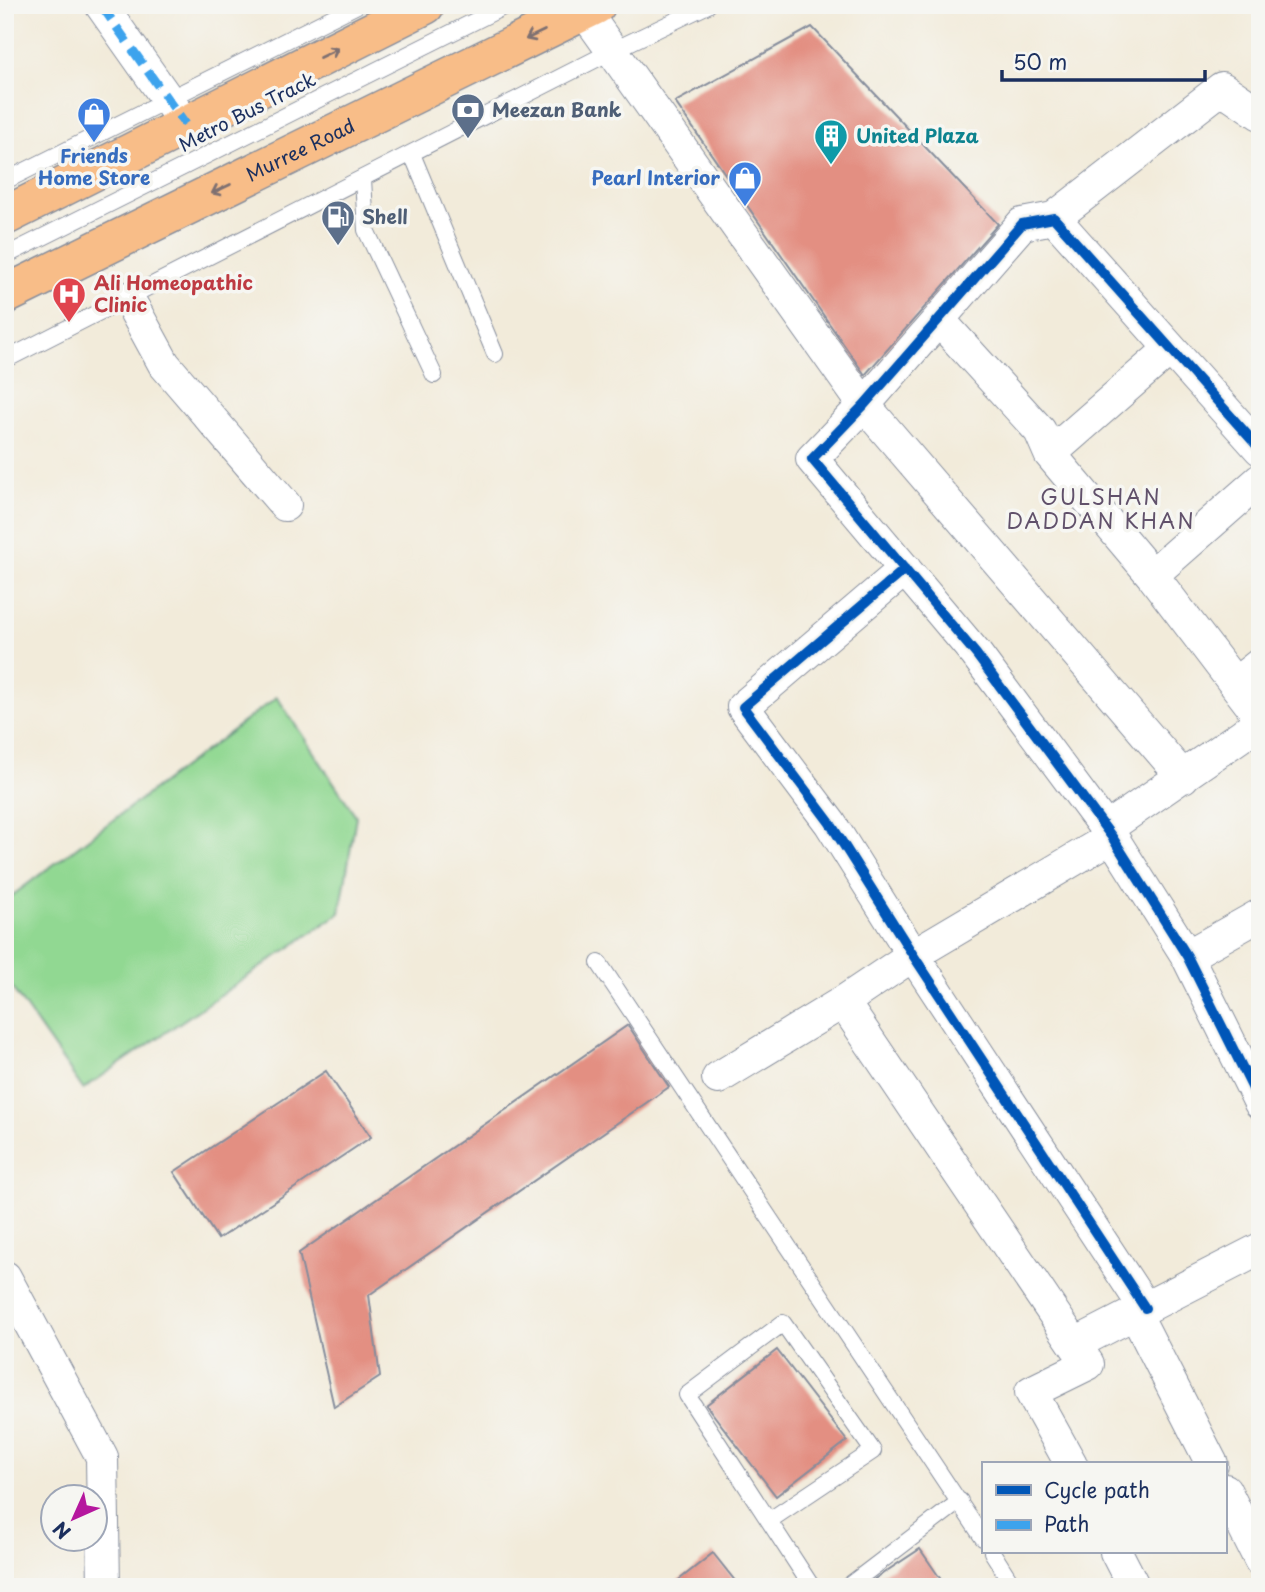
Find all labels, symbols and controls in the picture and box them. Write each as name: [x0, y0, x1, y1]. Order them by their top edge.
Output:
one-way arrow: [525, 29, 546, 43]
scale bar: [1002, 38, 1206, 82]
text: 50 m: [1013, 45, 1067, 77]
one-way arrow: [318, 46, 339, 60]
street label: Metro Bus Track: [173, 64, 320, 158]
bank icon: Meezan Bank: [449, 91, 487, 140]
shop icon: Friends Home Store: [75, 95, 113, 144]
place label: Meezan Bank: [492, 95, 622, 123]
street label: Murree Road: [241, 111, 359, 188]
building icon: United Plaza: [812, 117, 850, 166]
place label: United Plaza: [856, 121, 979, 149]
place label: Friends Home Store: [38, 141, 150, 191]
shop icon: Pearl Interior: [726, 159, 764, 208]
place label: Pearl Interior: [591, 163, 720, 191]
one-way arrow: [211, 183, 232, 197]
fuel station icon: Shell: [319, 198, 357, 247]
place label: Shell: [362, 202, 408, 230]
place label: Ali Homeopathic Clinic: [94, 268, 253, 318]
hospital icon: Ali Homeopathic Clinic: [50, 275, 88, 324]
district label: GULSHAN DADDAN KHAN: [1006, 480, 1196, 536]
legend: [982, 1462, 1226, 1554]
text: Cycle path: [1044, 1473, 1150, 1505]
north arrow: [38, 1484, 108, 1554]
text: Path: [1044, 1507, 1089, 1539]
text: N: [46, 1516, 76, 1546]

